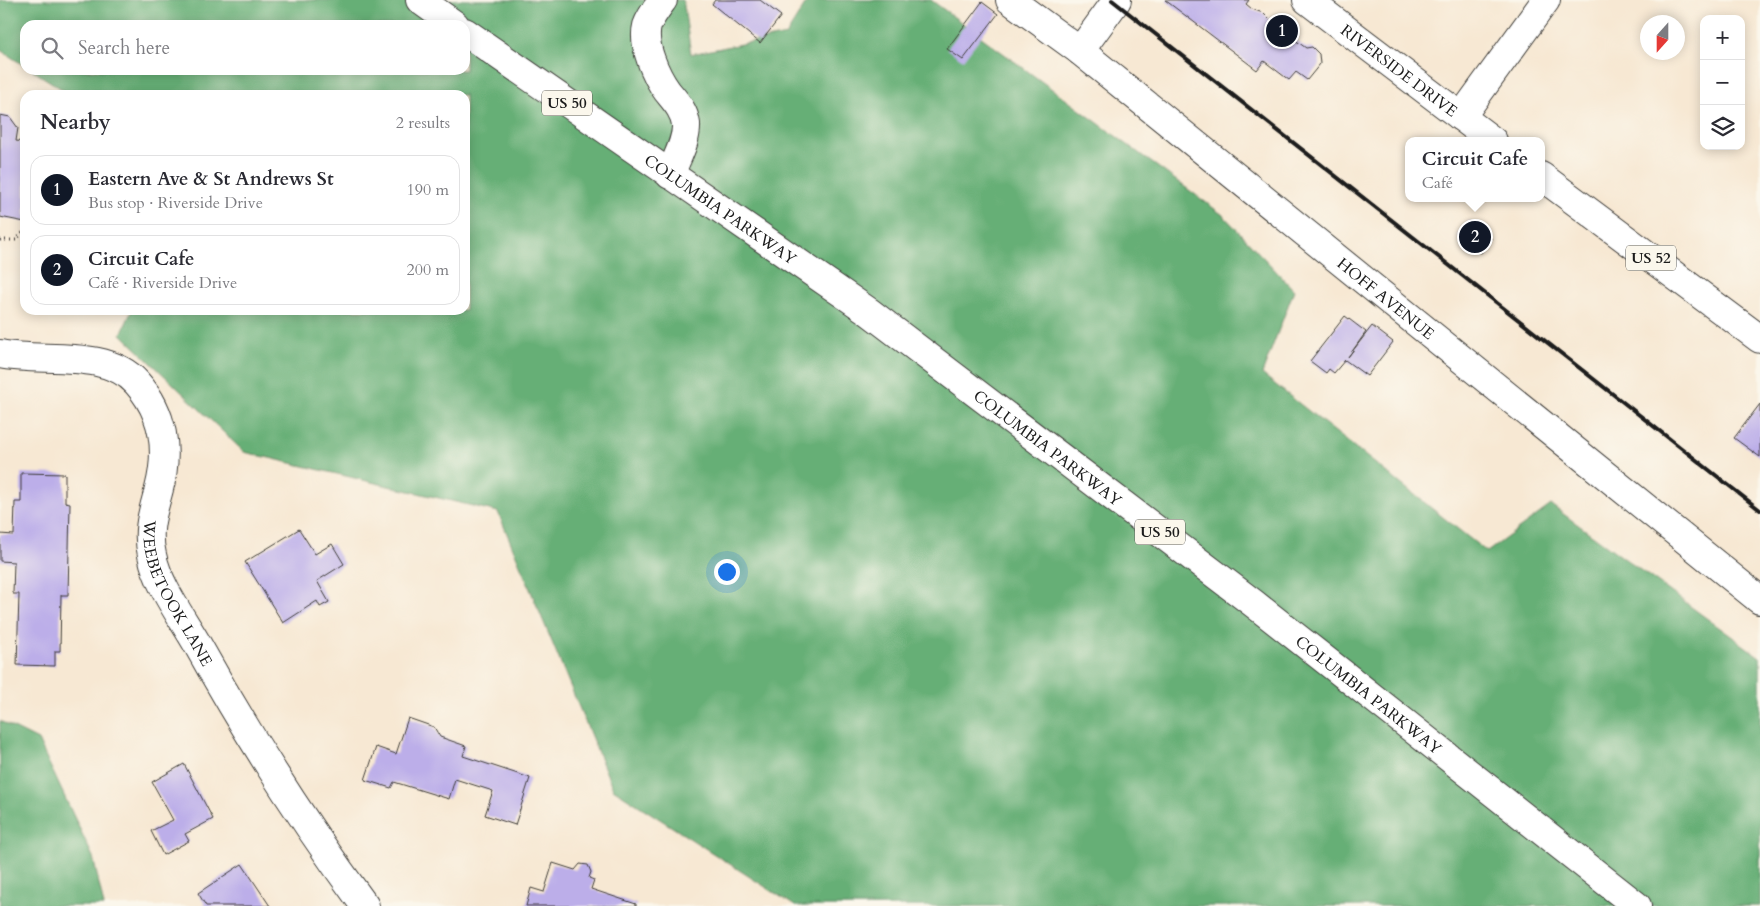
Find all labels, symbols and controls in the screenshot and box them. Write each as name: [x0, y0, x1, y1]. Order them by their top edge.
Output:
pin: 1: [1266, 12, 1298, 50]
north arrow: [1640, 15, 1685, 60]
map controls: [1700, 15, 1745, 150]
button: +: [1700, 15, 1745, 60]
street label: RIVERSIDE DRIVE: [1336, 19, 1462, 122]
search box: [20, 20, 470, 75]
icon: search: [38, 34, 66, 62]
text: Search here: [78, 35, 170, 61]
button: −: [1700, 60, 1745, 105]
road number: US 50: [542, 90, 592, 116]
button: layers: [1700, 105, 1745, 150]
text: Nearby: [40, 108, 111, 137]
text: 2 results: [396, 112, 450, 134]
popup: [1405, 137, 1545, 202]
text: Circuit Cafe: [1422, 146, 1528, 172]
street label: COLUMBIA PARKWAY: [640, 149, 801, 270]
text: Eastern Ave & St Andrews St: [88, 166, 334, 192]
text: Café: [1422, 172, 1453, 194]
text: 1: [53, 179, 61, 201]
text: 190 m: [407, 179, 449, 201]
text: Bus stop · Riverside Drive: [88, 192, 263, 214]
pin: 2: [1459, 218, 1491, 256]
text: Circuit Cafe: [88, 246, 194, 272]
road number: US 52: [1626, 246, 1676, 270]
street label: HOFF AVENUE: [1332, 253, 1439, 345]
text: 2: [53, 259, 61, 281]
text: 200 m: [407, 259, 449, 281]
text: Café · Riverside Drive: [88, 272, 237, 294]
street label: COLUMBIA PARKWAY: [969, 385, 1126, 512]
street label: WEEBETOOK LANE: [137, 518, 217, 670]
road number: US 50: [1135, 520, 1185, 544]
your location: [714, 559, 740, 585]
street label: COLUMBIA PARKWAY: [1291, 631, 1446, 760]

